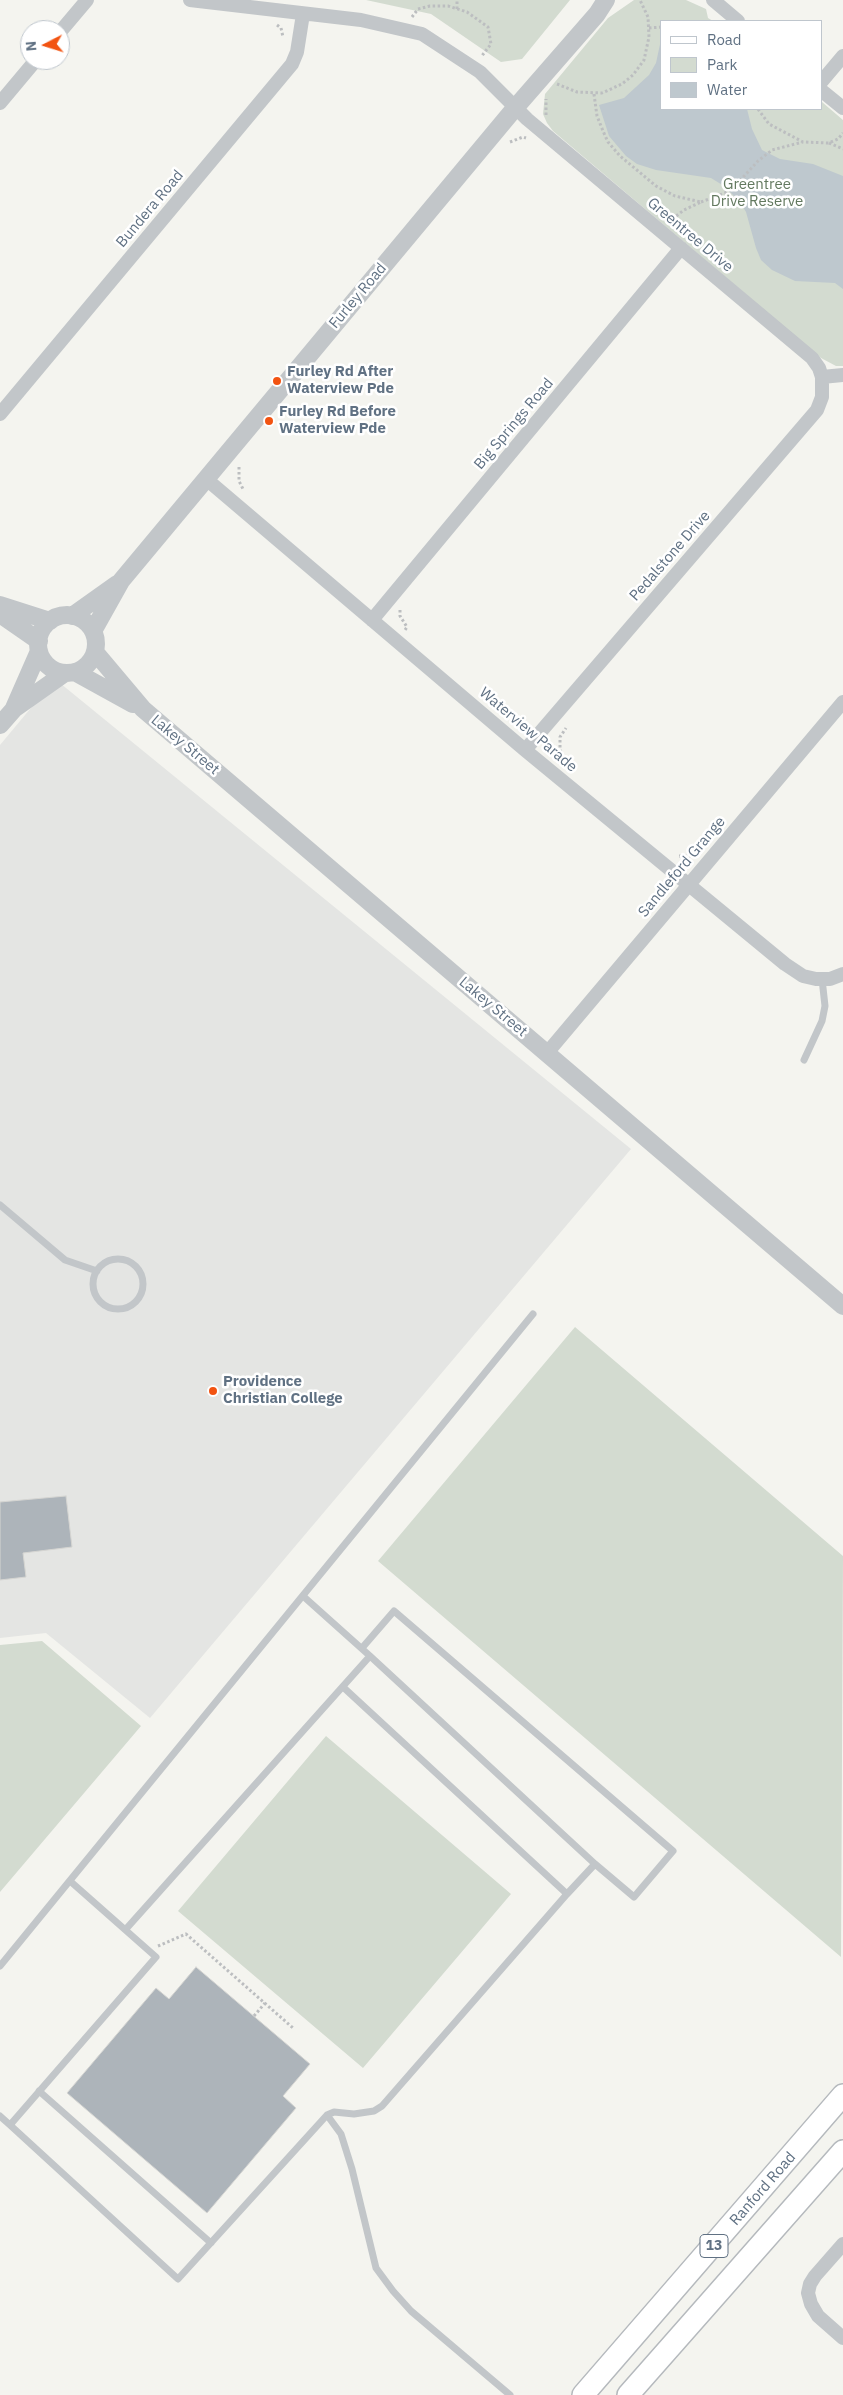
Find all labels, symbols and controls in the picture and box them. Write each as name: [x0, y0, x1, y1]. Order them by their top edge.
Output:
north arrow: [20, 20, 70, 70]
legend: [660, 20, 823, 110]
text: Road: [707, 30, 742, 49]
text: N: [22, 40, 40, 52]
text: Park: [707, 55, 737, 74]
text: Water: [707, 80, 747, 99]
street label: Bundera Road: [112, 167, 188, 251]
park label: Greentree Drive Reserve: [711, 176, 803, 211]
street label: Greentree Drive: [643, 194, 737, 276]
street label: Furley Road: [325, 260, 391, 332]
place label: Furley Rd After Waterview Pde: [287, 363, 394, 398]
marker: Furley Rd After Waterview Pde: [271, 375, 283, 387]
street label: Big Springs Road: [471, 375, 557, 473]
place label: Furley Rd Before Waterview Pde: [279, 403, 396, 438]
marker: Furley Rd Before Waterview Pde: [263, 415, 275, 427]
street label: Pedalstone Drive: [626, 507, 714, 605]
street label: Waterview Parade: [475, 684, 581, 776]
street label: Lakey Street: [147, 711, 223, 779]
street label: Sandleford Grange: [635, 813, 729, 921]
street label: Lakey Street: [455, 973, 531, 1041]
place label: Providence Christian College: [223, 1373, 343, 1408]
marker: Providence Christian College: [207, 1385, 219, 1397]
street label: Ranford Road: [726, 2149, 800, 2229]
road number: 13: [700, 2234, 728, 2258]

